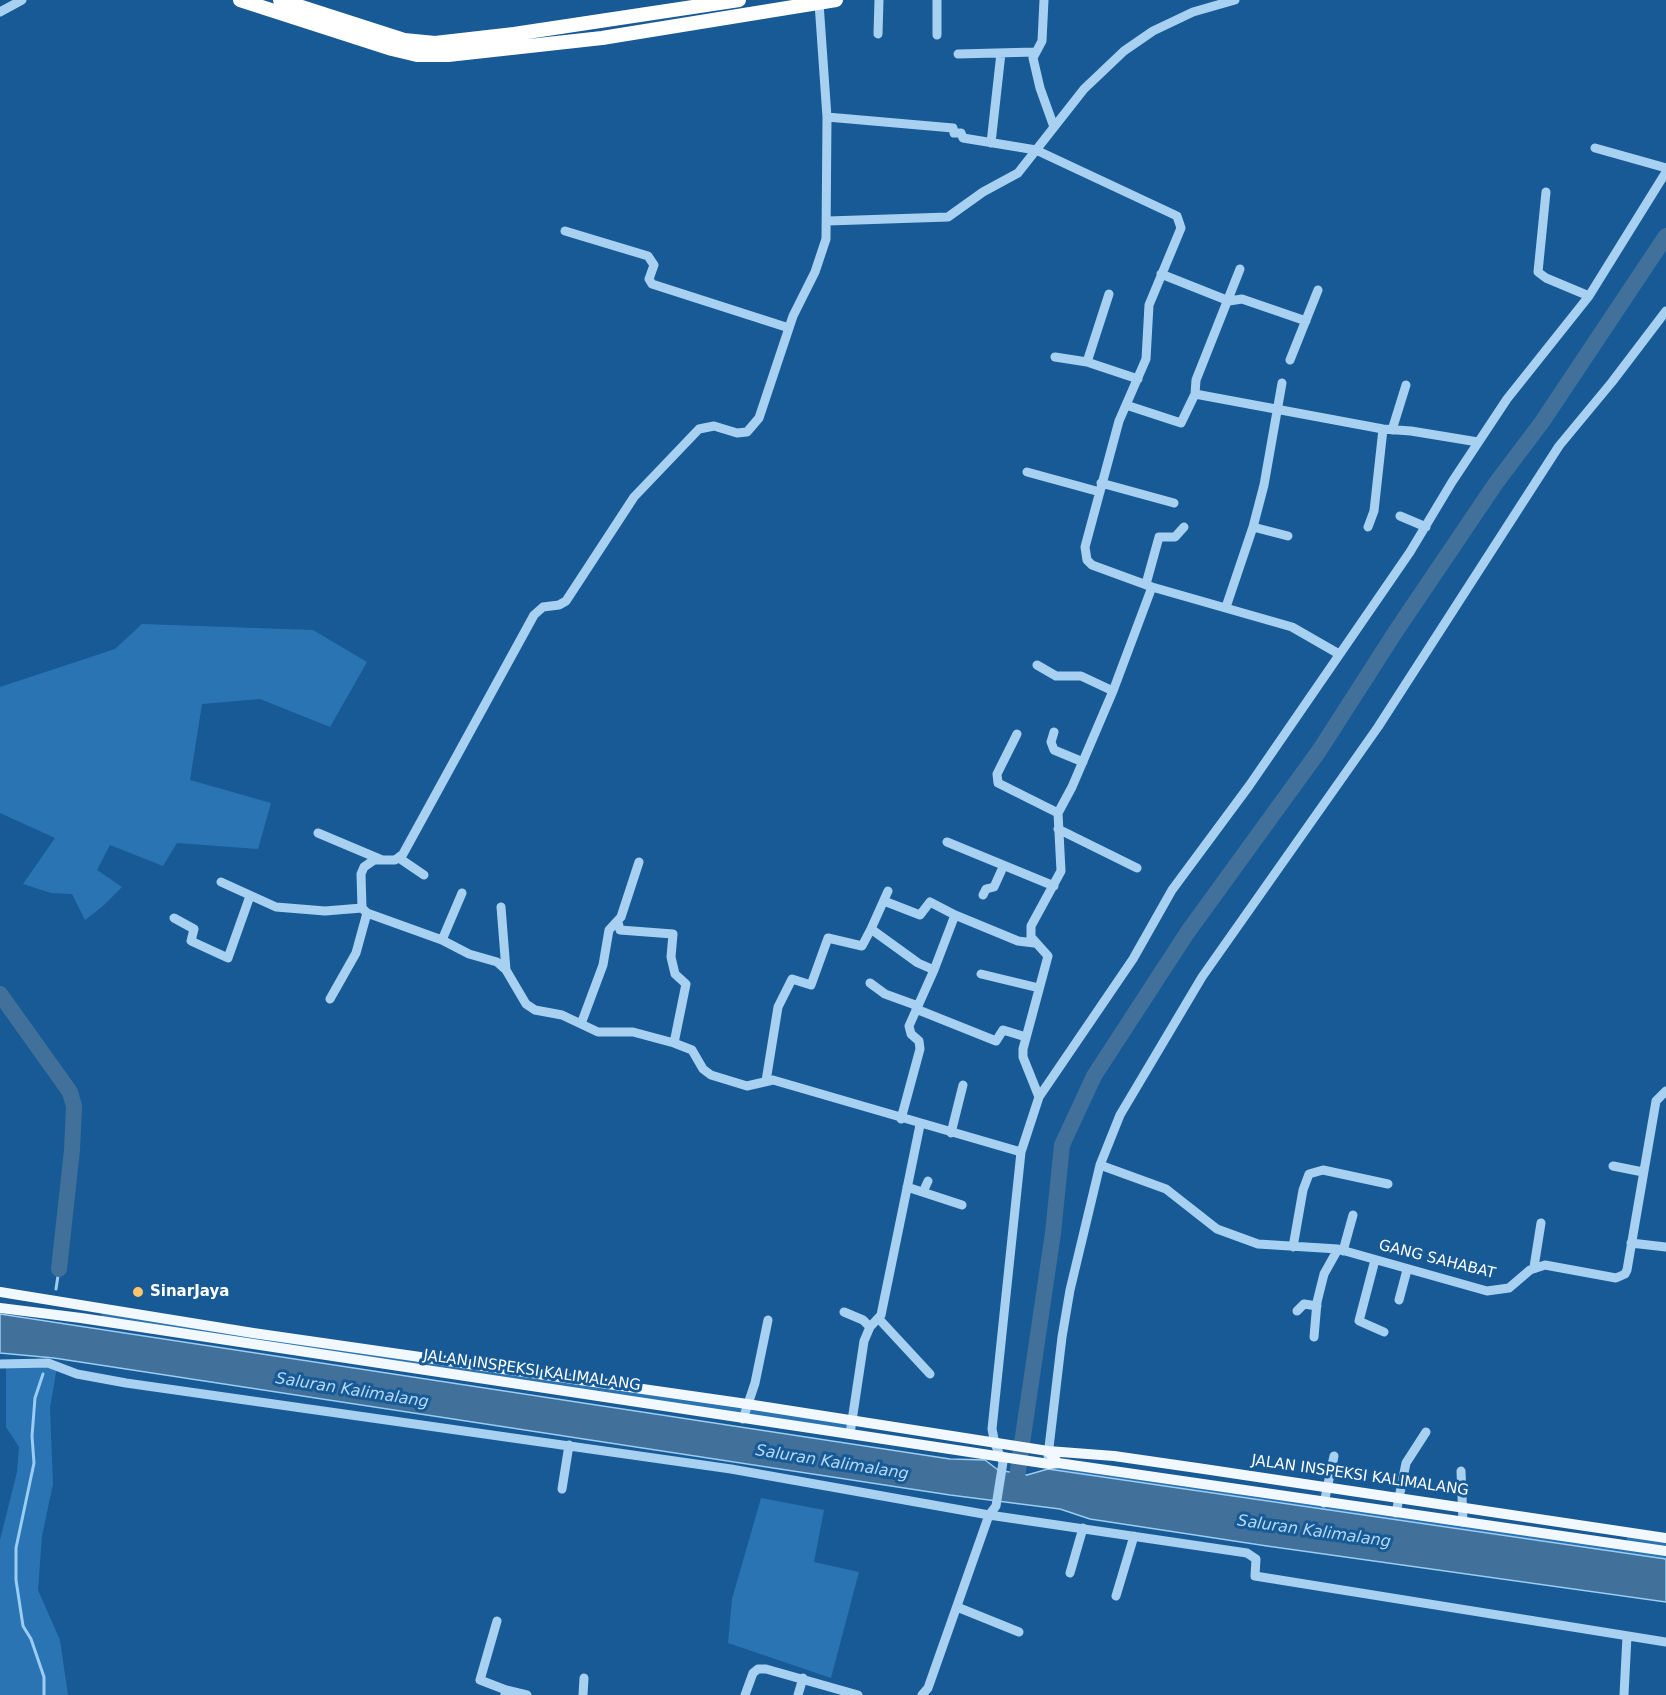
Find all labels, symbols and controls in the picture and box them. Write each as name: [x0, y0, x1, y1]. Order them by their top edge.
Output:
street label: GANG SAHABAT: [1377, 1237, 1497, 1283]
place label: SinarJaya: [150, 1283, 229, 1301]
marker: SinarJaya: [131, 1285, 145, 1299]
street label: JALAN INSPEKSI KALIMALANG: [422, 1347, 642, 1395]
water label: Saluran Kalimalang: [274, 1369, 430, 1413]
water label: Saluran Kalimalang: [754, 1441, 910, 1485]
street label: JALAN INSPEKSI KALIMALANG: [1250, 1452, 1470, 1500]
water label: Saluran Kalimalang: [1236, 1512, 1392, 1552]

